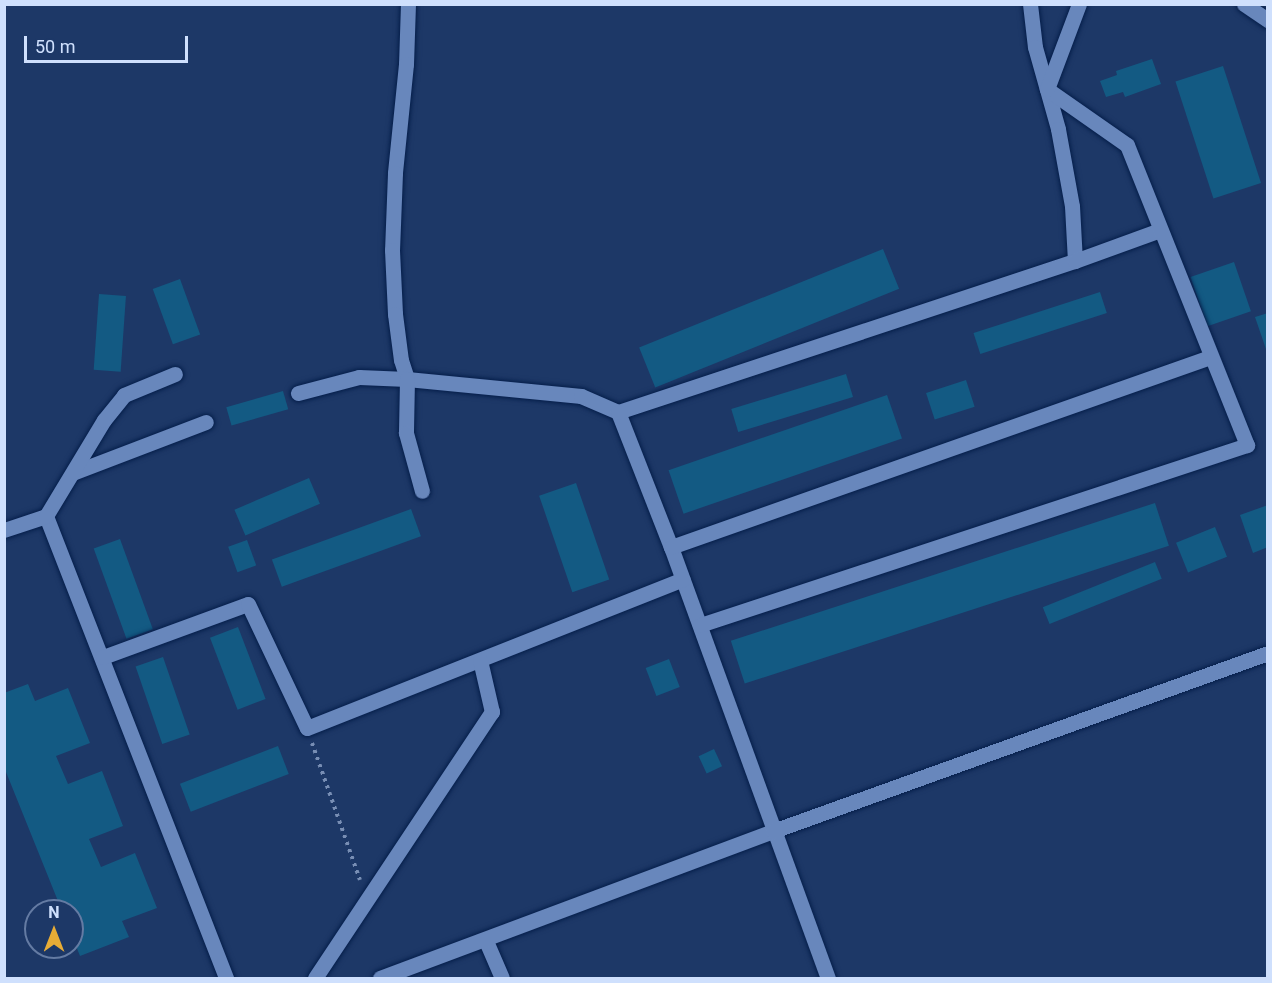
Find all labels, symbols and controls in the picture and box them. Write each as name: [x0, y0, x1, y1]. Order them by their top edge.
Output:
scale bar: [27, 24, 190, 62]
text: 50 m: [35, 36, 75, 57]
north arrow: [24, 899, 84, 959]
text: N: [48, 903, 60, 922]

